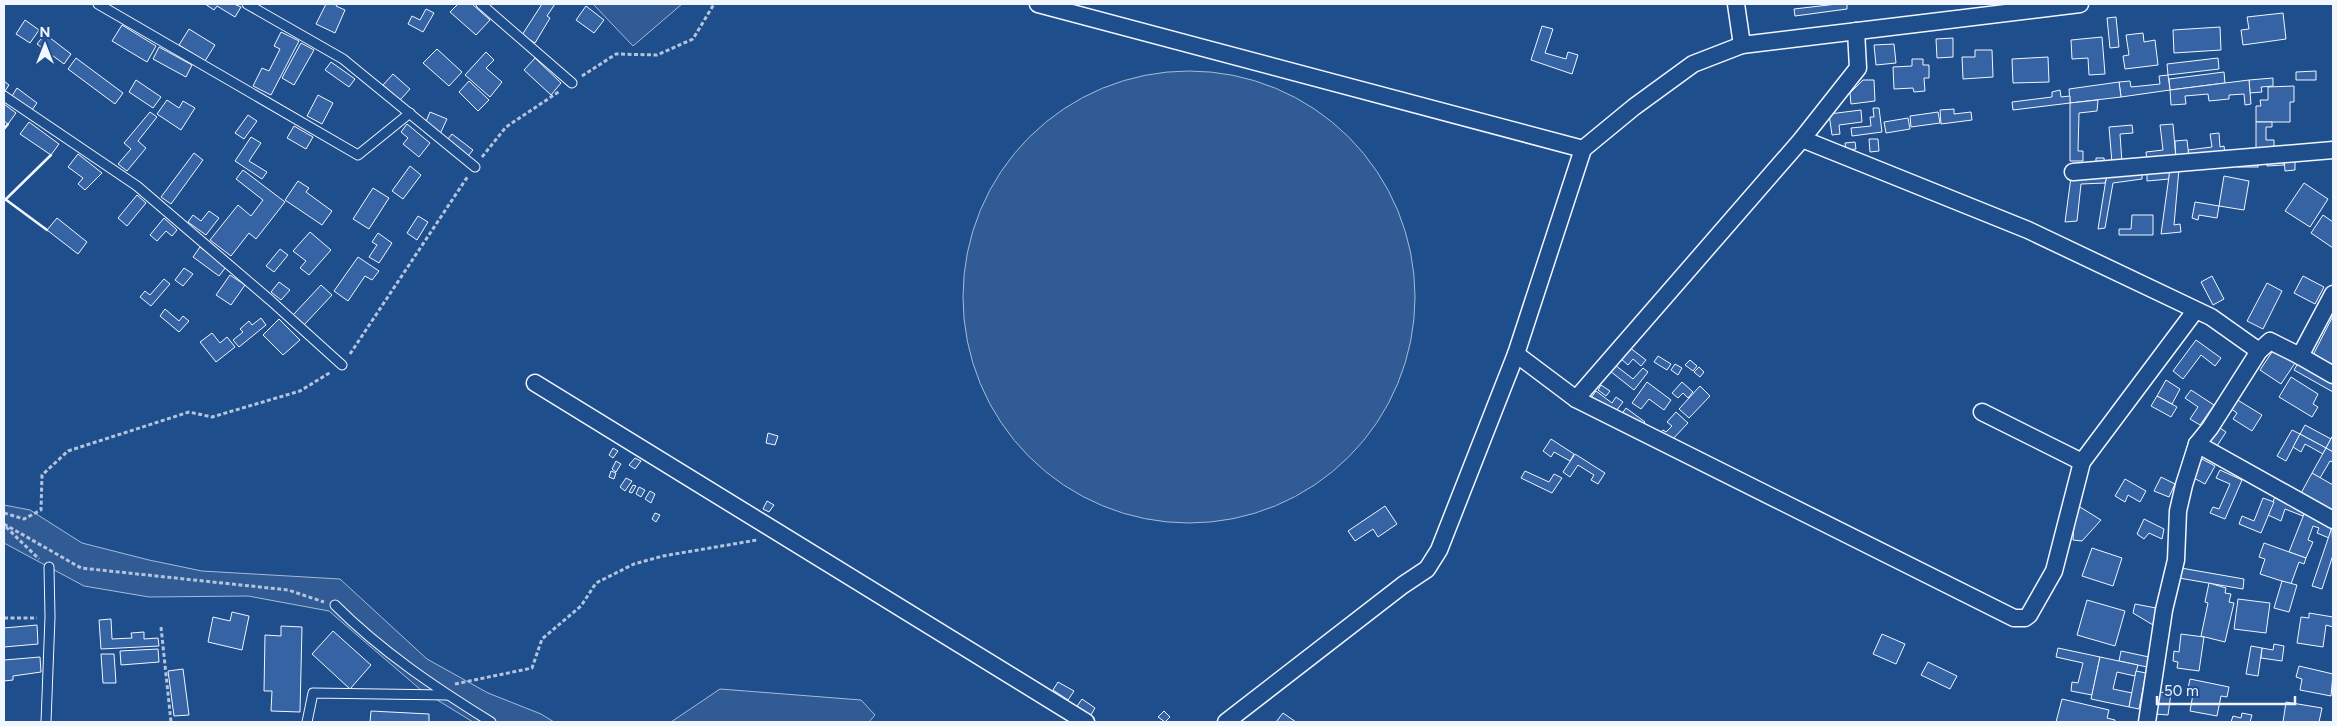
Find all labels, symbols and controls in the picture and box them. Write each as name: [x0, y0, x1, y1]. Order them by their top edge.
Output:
north arrow: [20, 20, 70, 70]
text: N: [40, 24, 50, 41]
scale bar: [2157, 674, 2294, 706]
text: 50 m: [2164, 682, 2199, 700]

